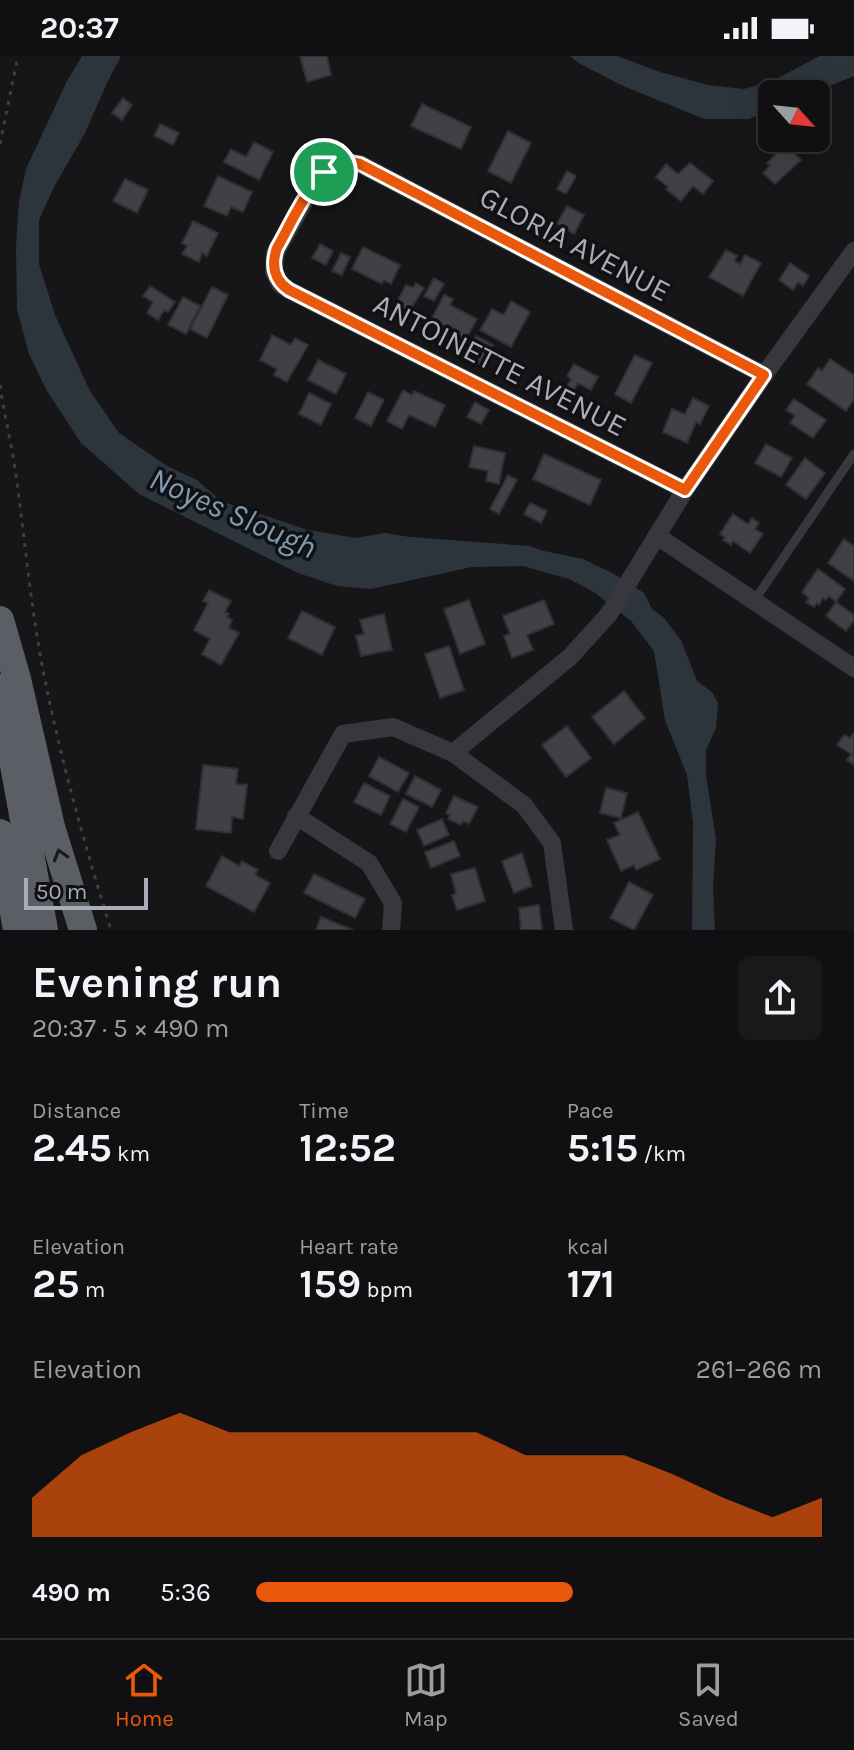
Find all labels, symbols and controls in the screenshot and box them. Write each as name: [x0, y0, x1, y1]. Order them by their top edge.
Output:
text: 20:37: [40, 10, 119, 46]
north arrow: [758, 80, 830, 152]
map controls: [758, 80, 830, 152]
pin: [290, 138, 358, 206]
icon: arrive: [302, 150, 346, 194]
street label: GLORIA AVENUE: [473, 179, 677, 309]
street label: ANTOINETTE AVENUE: [368, 286, 632, 444]
water label: Noyes Slough: [144, 460, 322, 566]
one-way arrow: [53, 849, 69, 863]
scale bar: [24, 874, 148, 910]
text: 50 m: [36, 879, 87, 905]
button: share: [738, 956, 822, 1040]
text: Evening run: [32, 957, 282, 1008]
text: 20:37 · 5 × 490 m: [32, 1013, 229, 1044]
text: Distance: [32, 1098, 121, 1124]
text: Time: [299, 1098, 349, 1124]
text: Pace: [567, 1098, 614, 1124]
text: 2.45: [32, 1124, 112, 1171]
text: 12:52: [299, 1124, 396, 1171]
text: 5:15: [567, 1124, 638, 1171]
text: km: [112, 1141, 150, 1167]
text: /km: [638, 1141, 686, 1167]
text: Elevation: [32, 1234, 125, 1260]
text: Heart rate: [299, 1234, 399, 1260]
text: kcal: [567, 1234, 609, 1260]
text: 25: [32, 1260, 79, 1307]
text: 159: [299, 1260, 361, 1307]
text: 171: [567, 1260, 615, 1307]
text: m: [79, 1277, 105, 1303]
text: bpm: [361, 1277, 413, 1303]
text: Elevation: [32, 1354, 142, 1385]
text: 261–266 m: [696, 1354, 822, 1385]
text: 490 m: [32, 1577, 111, 1608]
text: 5:36: [160, 1577, 211, 1608]
tab: Home: [115, 1658, 174, 1732]
tab: Map: [404, 1658, 448, 1732]
tab: Saved: [678, 1658, 739, 1732]

